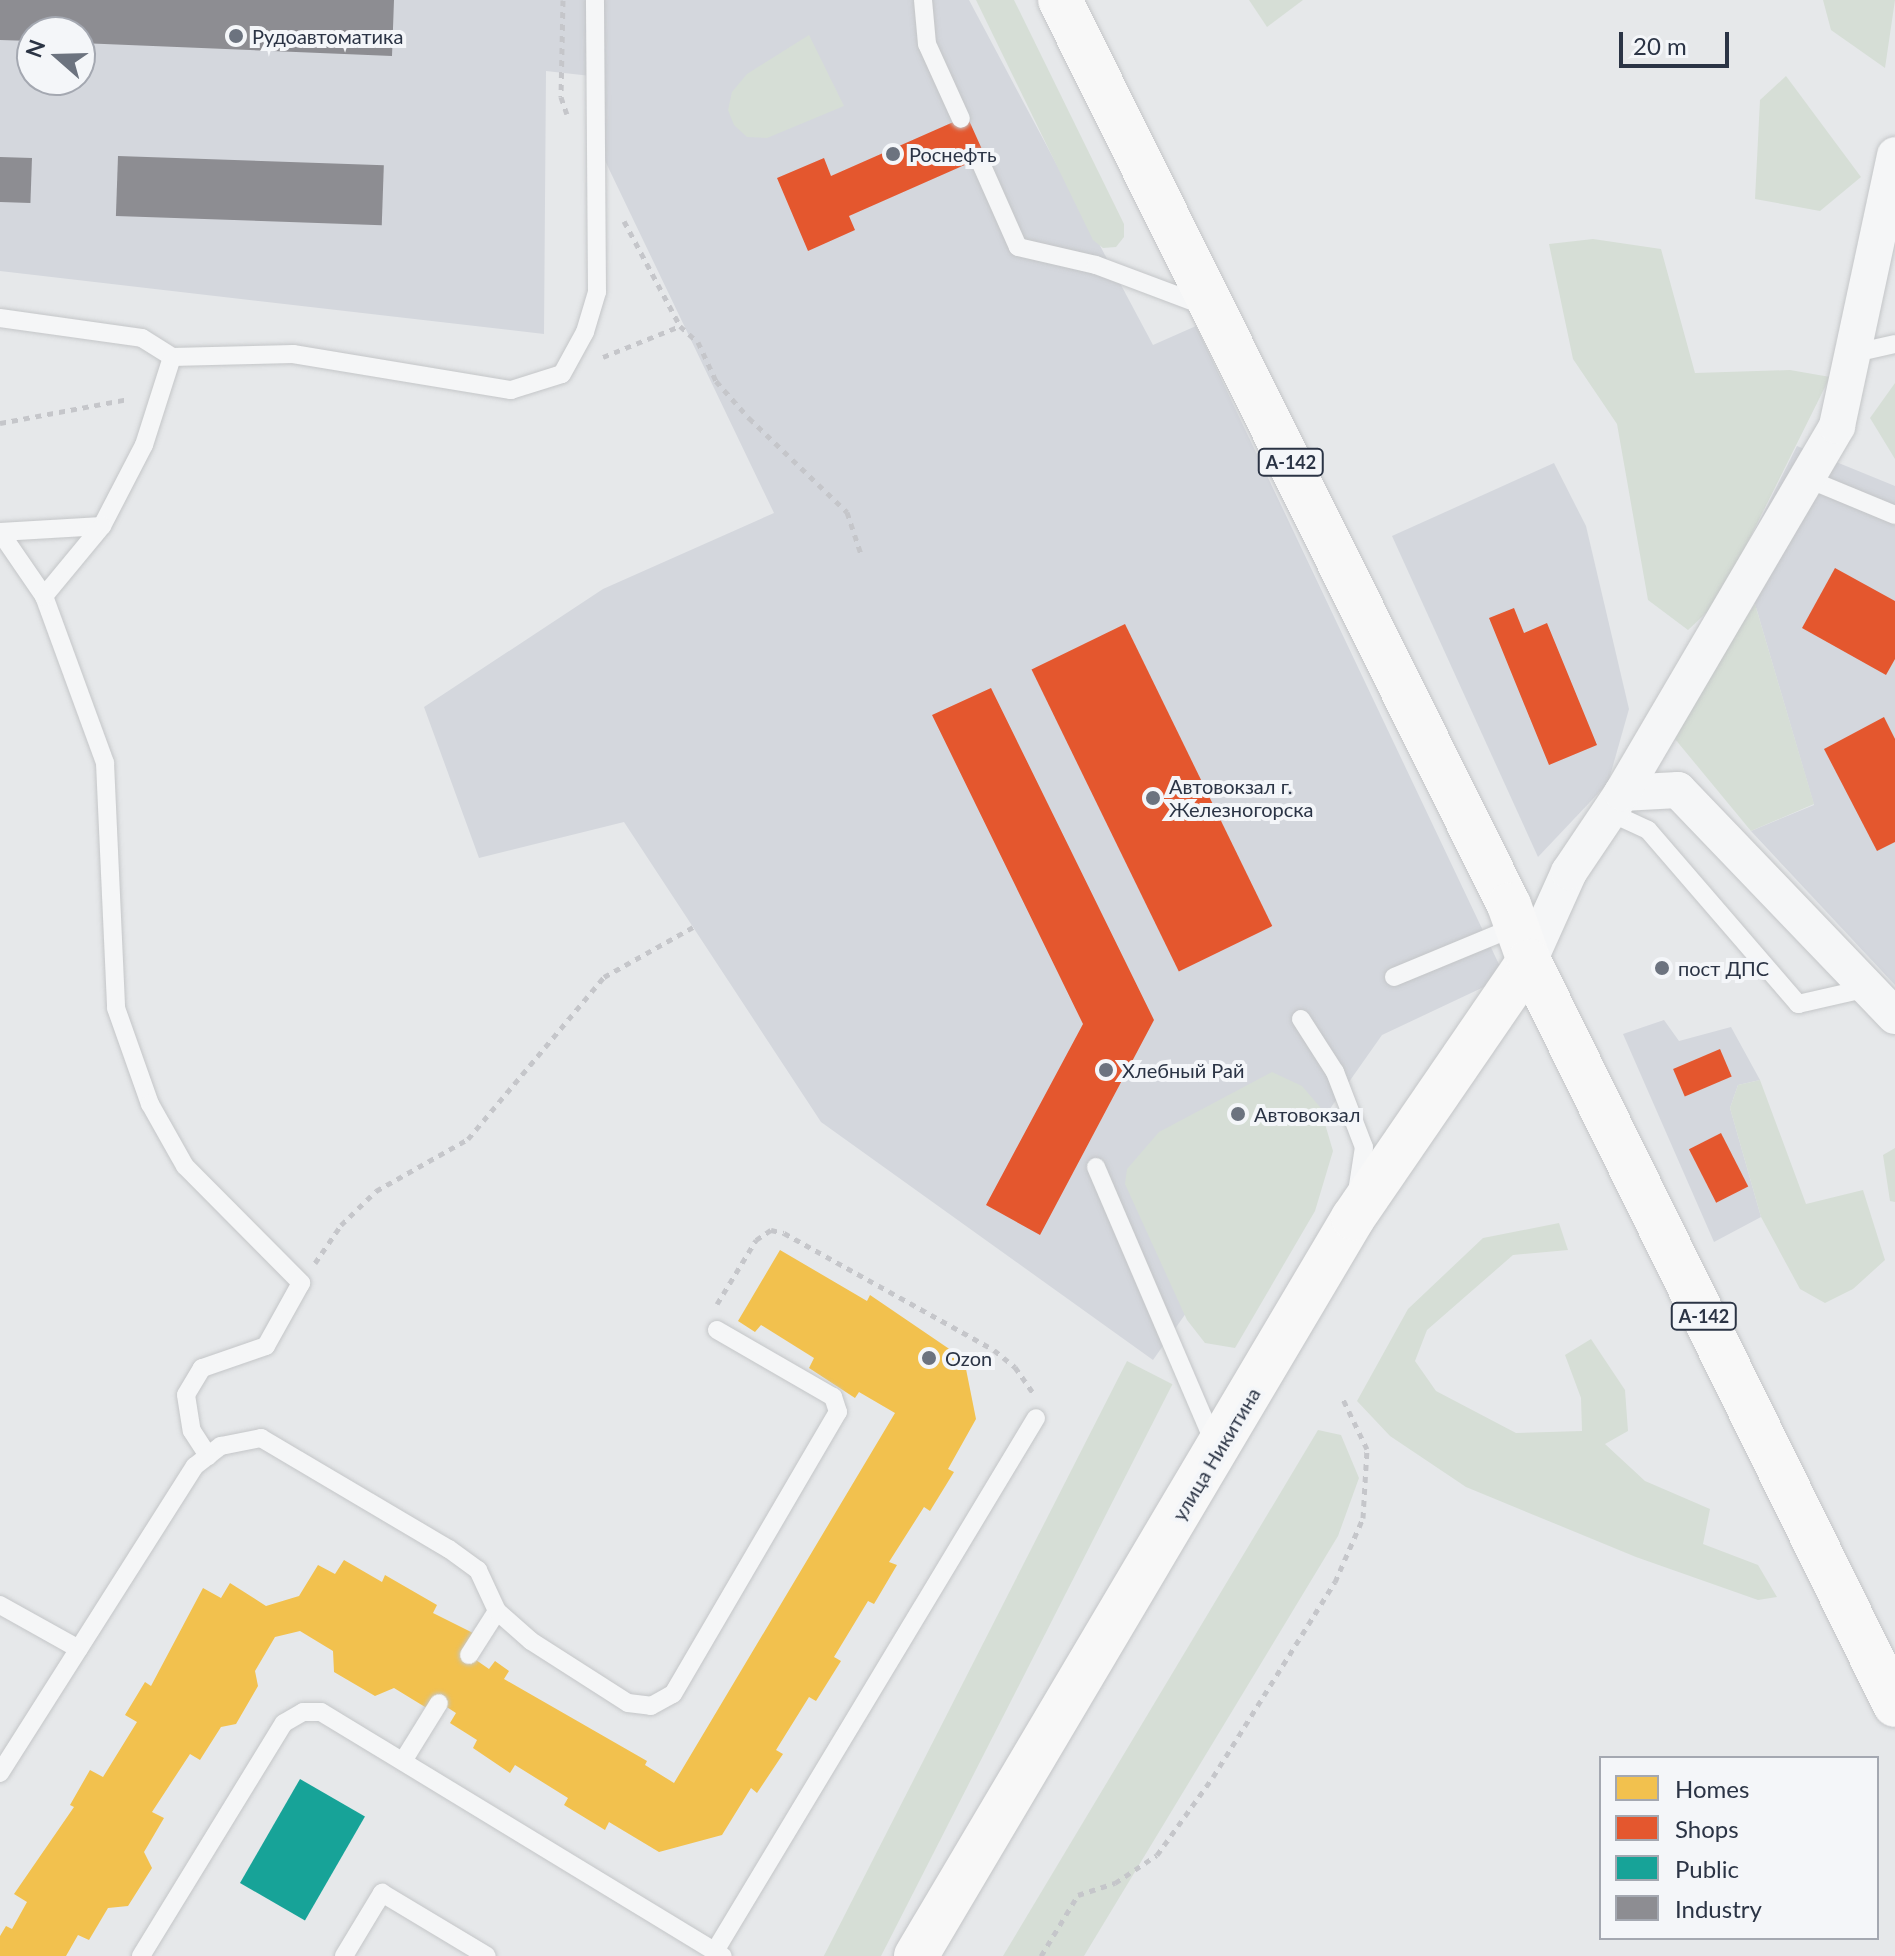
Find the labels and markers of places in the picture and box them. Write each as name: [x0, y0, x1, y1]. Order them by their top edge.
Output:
place label: Рудоавтоматика: [252, 24, 403, 48]
marker: Рудоавтоматика: [227, 27, 245, 45]
place label: Роснефть: [909, 142, 997, 166]
marker: Роснефть: [884, 145, 902, 163]
place label: Автовокзал г. Железногорска: [1169, 774, 1314, 821]
marker: Автовокзал г. Железногорска: [1144, 789, 1162, 807]
place label: пост ДПС: [1678, 956, 1769, 980]
marker: пост ДПС: [1653, 959, 1671, 977]
place label: Хлебный Рай: [1122, 1058, 1244, 1082]
marker: Хлебный Рай: [1097, 1061, 1115, 1079]
place label: Автовокзал: [1254, 1102, 1361, 1126]
marker: Автовокзал: [1229, 1105, 1247, 1123]
place label: Ozon: [945, 1346, 992, 1370]
marker: Ozon: [920, 1349, 938, 1367]

